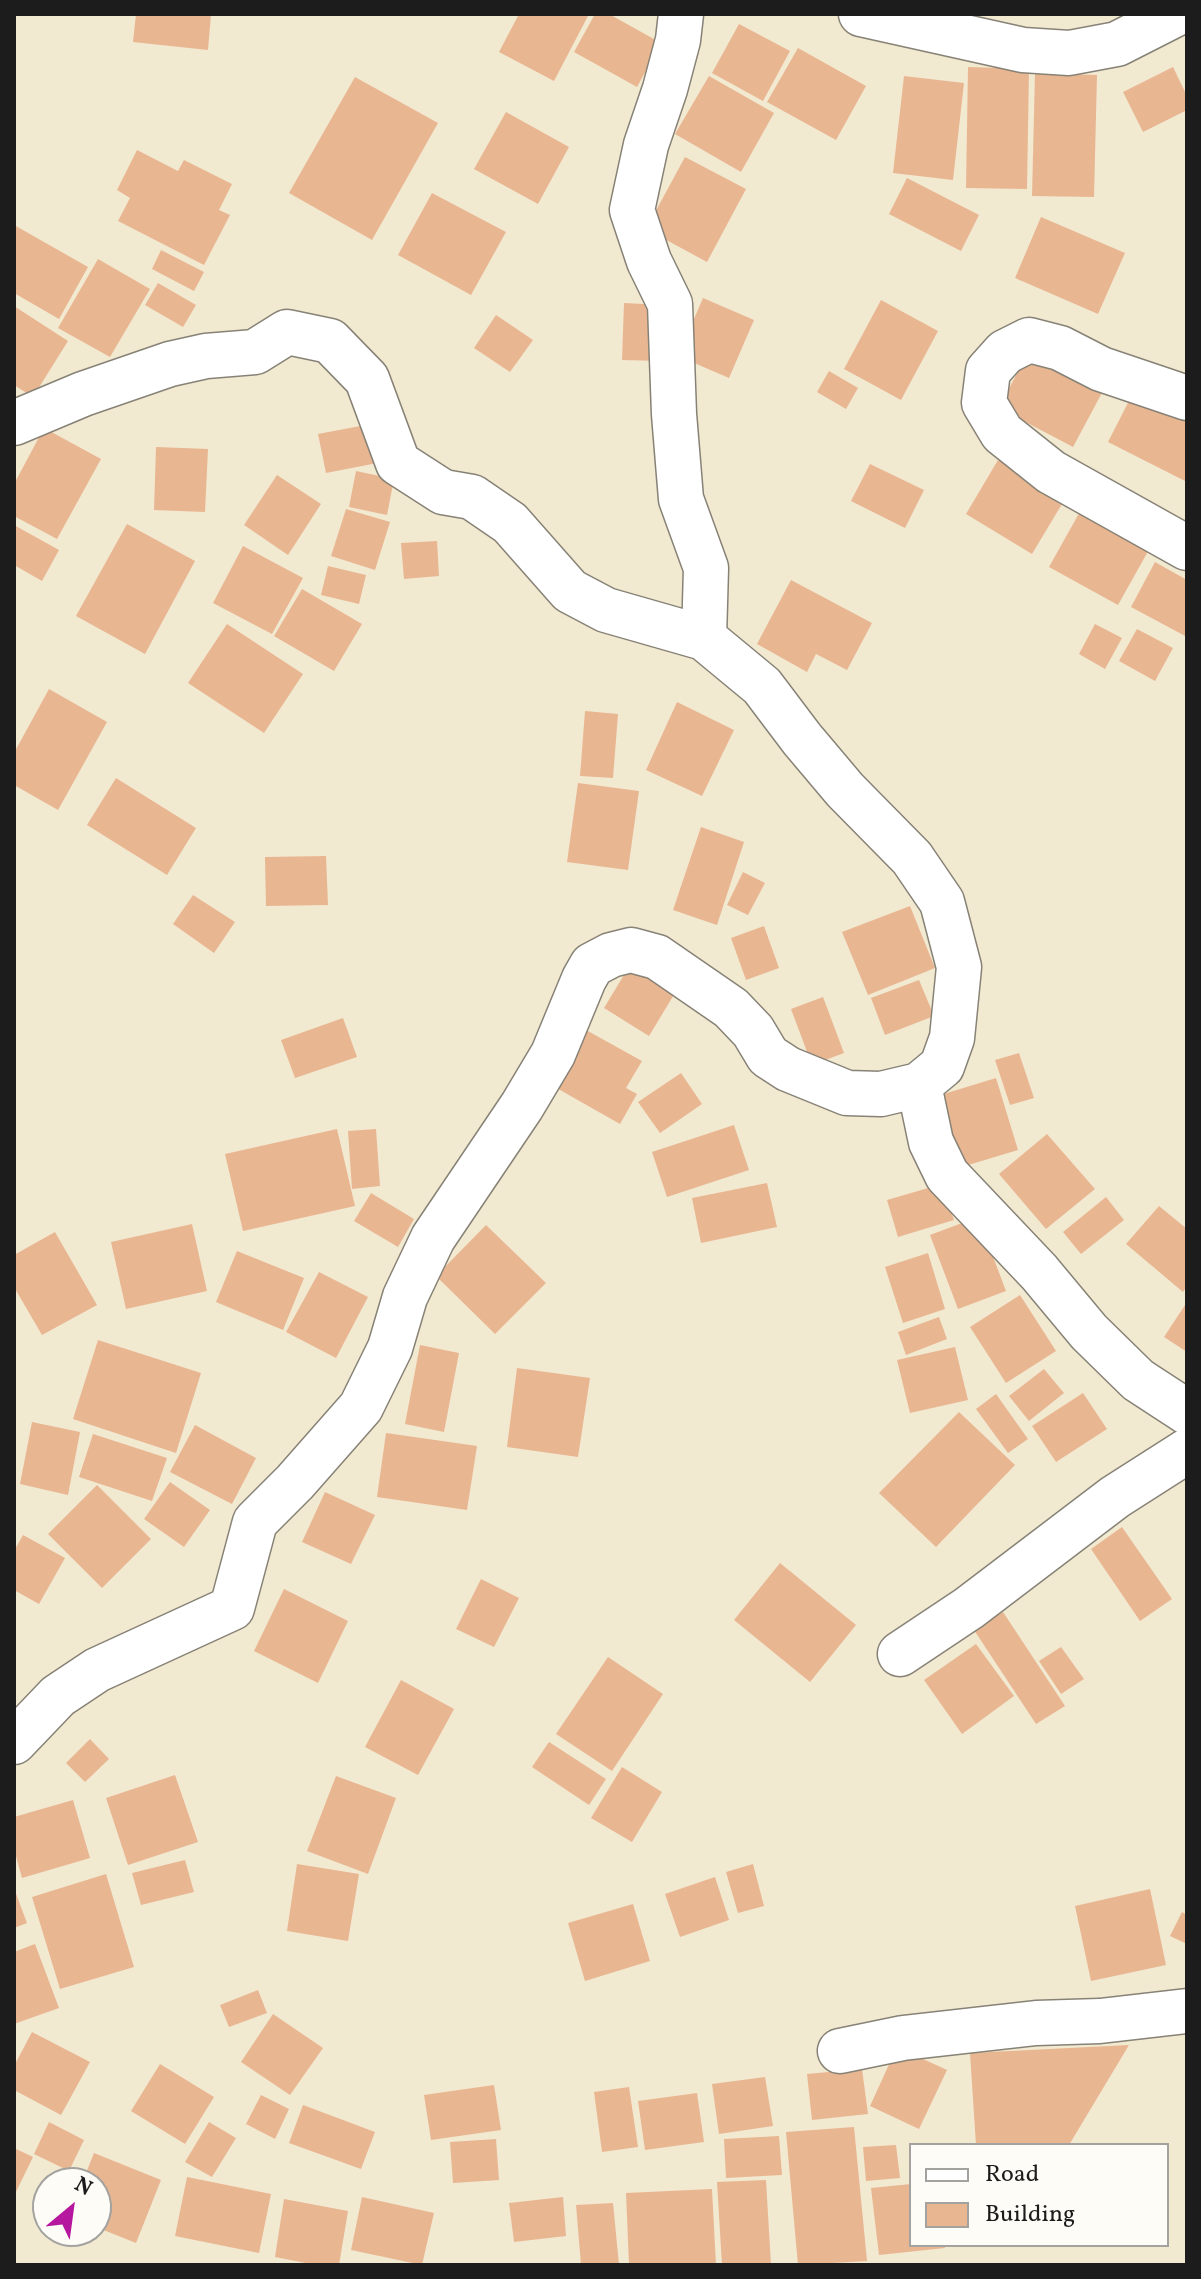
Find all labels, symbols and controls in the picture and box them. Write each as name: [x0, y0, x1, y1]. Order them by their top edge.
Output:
legend: [909, 2143, 1169, 2247]
text: Road: [985, 2158, 1039, 2192]
north arrow: [32, 2167, 112, 2247]
text: N: [68, 2170, 97, 2205]
text: Building: [985, 2198, 1075, 2232]

